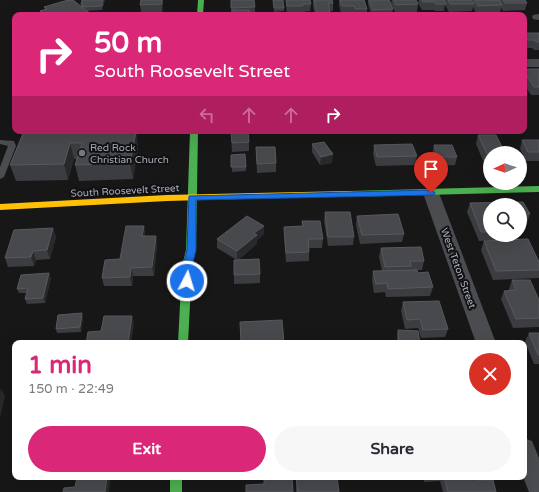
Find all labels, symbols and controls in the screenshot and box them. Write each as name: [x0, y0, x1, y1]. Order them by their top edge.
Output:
text: 50 m: [94, 26, 162, 60]
icon: right: [28, 28, 80, 80]
text: South Roosevelt Street: [94, 60, 290, 82]
icon: left: [196, 104, 218, 126]
icon: ahead: [238, 104, 260, 126]
icon: ahead: [280, 104, 302, 126]
icon: right: [322, 104, 344, 126]
place label: Red Rock Christian Church: [90, 142, 169, 166]
north arrow: [483, 146, 527, 190]
map controls: [483, 146, 527, 242]
marker: Red Rock Christian Church: [77, 148, 87, 158]
pin: [414, 152, 448, 193]
icon: arrive: [420, 158, 442, 180]
street label: South Roosevelt Street: [70, 182, 180, 200]
button: search: [483, 198, 527, 242]
street label: West Teton Street: [438, 226, 478, 310]
position arrow: [166, 260, 208, 302]
text: 1 min: [28, 351, 92, 380]
button: close: [469, 353, 511, 395]
text: 150 m · 22:49: [28, 381, 114, 397]
button: Exit: [28, 426, 266, 472]
button: Share: [274, 426, 511, 472]

